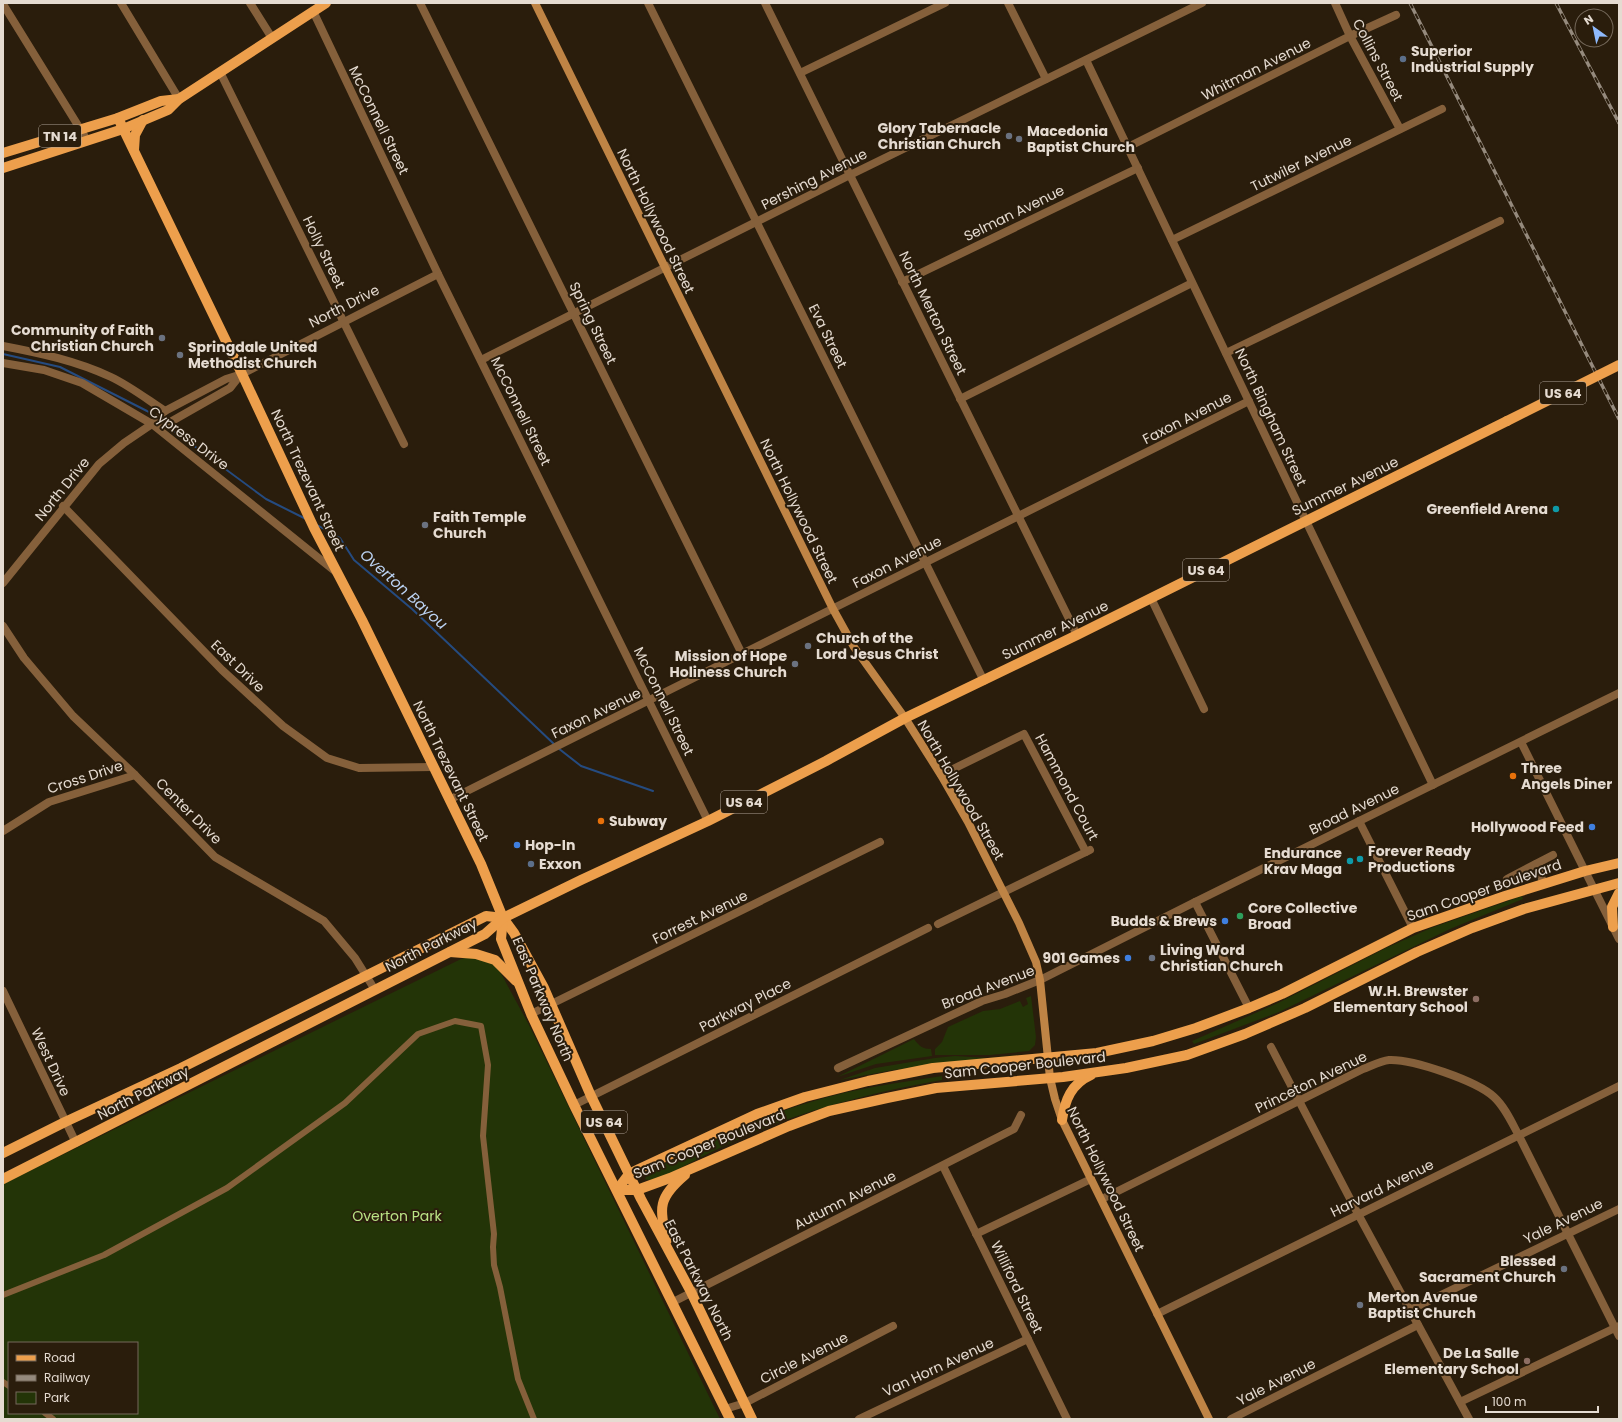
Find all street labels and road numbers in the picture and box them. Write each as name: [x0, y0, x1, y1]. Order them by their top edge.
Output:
street label: Collins Street: [1348, 15, 1408, 105]
street label: Whitman Avenue: [1198, 33, 1314, 105]
street label: McConnell Street: [344, 62, 414, 178]
road number: TN 14: [39, 125, 81, 147]
street label: Tutwiler Avenue: [1247, 130, 1355, 196]
street label: Pershing Avenue: [758, 144, 871, 214]
street label: North Hollywood Street: [612, 145, 700, 297]
street label: Selman Avenue: [960, 180, 1068, 246]
street label: Holly Street: [298, 212, 350, 292]
street label: North Merton Street: [894, 248, 972, 378]
street label: Spring Street: [564, 278, 622, 368]
street label: North Drive: [305, 279, 383, 332]
street label: Eva Street: [804, 301, 852, 371]
street label: North Bingham Street: [1230, 345, 1312, 489]
street label: McConnell Street: [486, 353, 556, 469]
road number: US 64: [1540, 382, 1586, 404]
street label: Faxon Avenue: [1139, 387, 1235, 449]
street label: Cypress Drive: [145, 401, 233, 475]
street label: North Trezevant Street: [266, 406, 350, 554]
street label: North Hollywood Street: [755, 435, 843, 587]
street label: Summer Avenue: [1288, 451, 1402, 520]
street label: North Drive: [30, 453, 94, 525]
street label: Faxon Avenue: [849, 531, 945, 593]
road number: US 64: [1183, 559, 1229, 581]
street label: Summer Avenue: [998, 595, 1112, 664]
street label: East Drive: [207, 635, 270, 697]
street label: McConnell Street: [629, 643, 699, 759]
street label: Faxon Avenue: [548, 683, 644, 743]
street label: North Trezevant Street: [408, 697, 494, 845]
street label: North Hollywood Street: [913, 716, 1009, 864]
street label: Hammond Court: [1030, 730, 1104, 844]
street label: Cross Drive: [45, 755, 126, 799]
street label: Center Drive: [151, 773, 227, 849]
street label: Broad Avenue: [1306, 778, 1403, 839]
road number: US 64: [721, 791, 767, 813]
street label: Sam Cooper Boulevard: [1404, 854, 1564, 926]
street label: Forrest Avenue: [649, 885, 751, 949]
street label: North Parkway: [382, 913, 480, 977]
street label: East Parkway North: [508, 934, 578, 1064]
street label: Broad Avenue: [939, 960, 1038, 1014]
street label: Parkway Place: [696, 973, 795, 1037]
street label: West Drive: [26, 1024, 76, 1100]
street label: Princeton Avenue: [1252, 1046, 1371, 1118]
street label: Sam Cooper Boulevard: [943, 1047, 1107, 1083]
street label: North Parkway: [94, 1061, 192, 1125]
street label: North Hollywood Street: [1062, 1103, 1150, 1255]
street label: Sam Cooper Boulevard: [630, 1104, 788, 1184]
road number: US 64: [581, 1111, 627, 1133]
street label: Harvard Avenue: [1327, 1154, 1437, 1222]
street label: Autumn Avenue: [791, 1165, 900, 1234]
street label: Yale Avenue: [1520, 1193, 1606, 1249]
street label: East Parkway North: [660, 1216, 738, 1344]
street label: Williford Street: [986, 1237, 1048, 1337]
street label: Circle Avenue: [757, 1327, 852, 1389]
street label: Van Horn Avenue: [879, 1332, 997, 1402]
street label: Yale Avenue: [1233, 1353, 1319, 1410]

